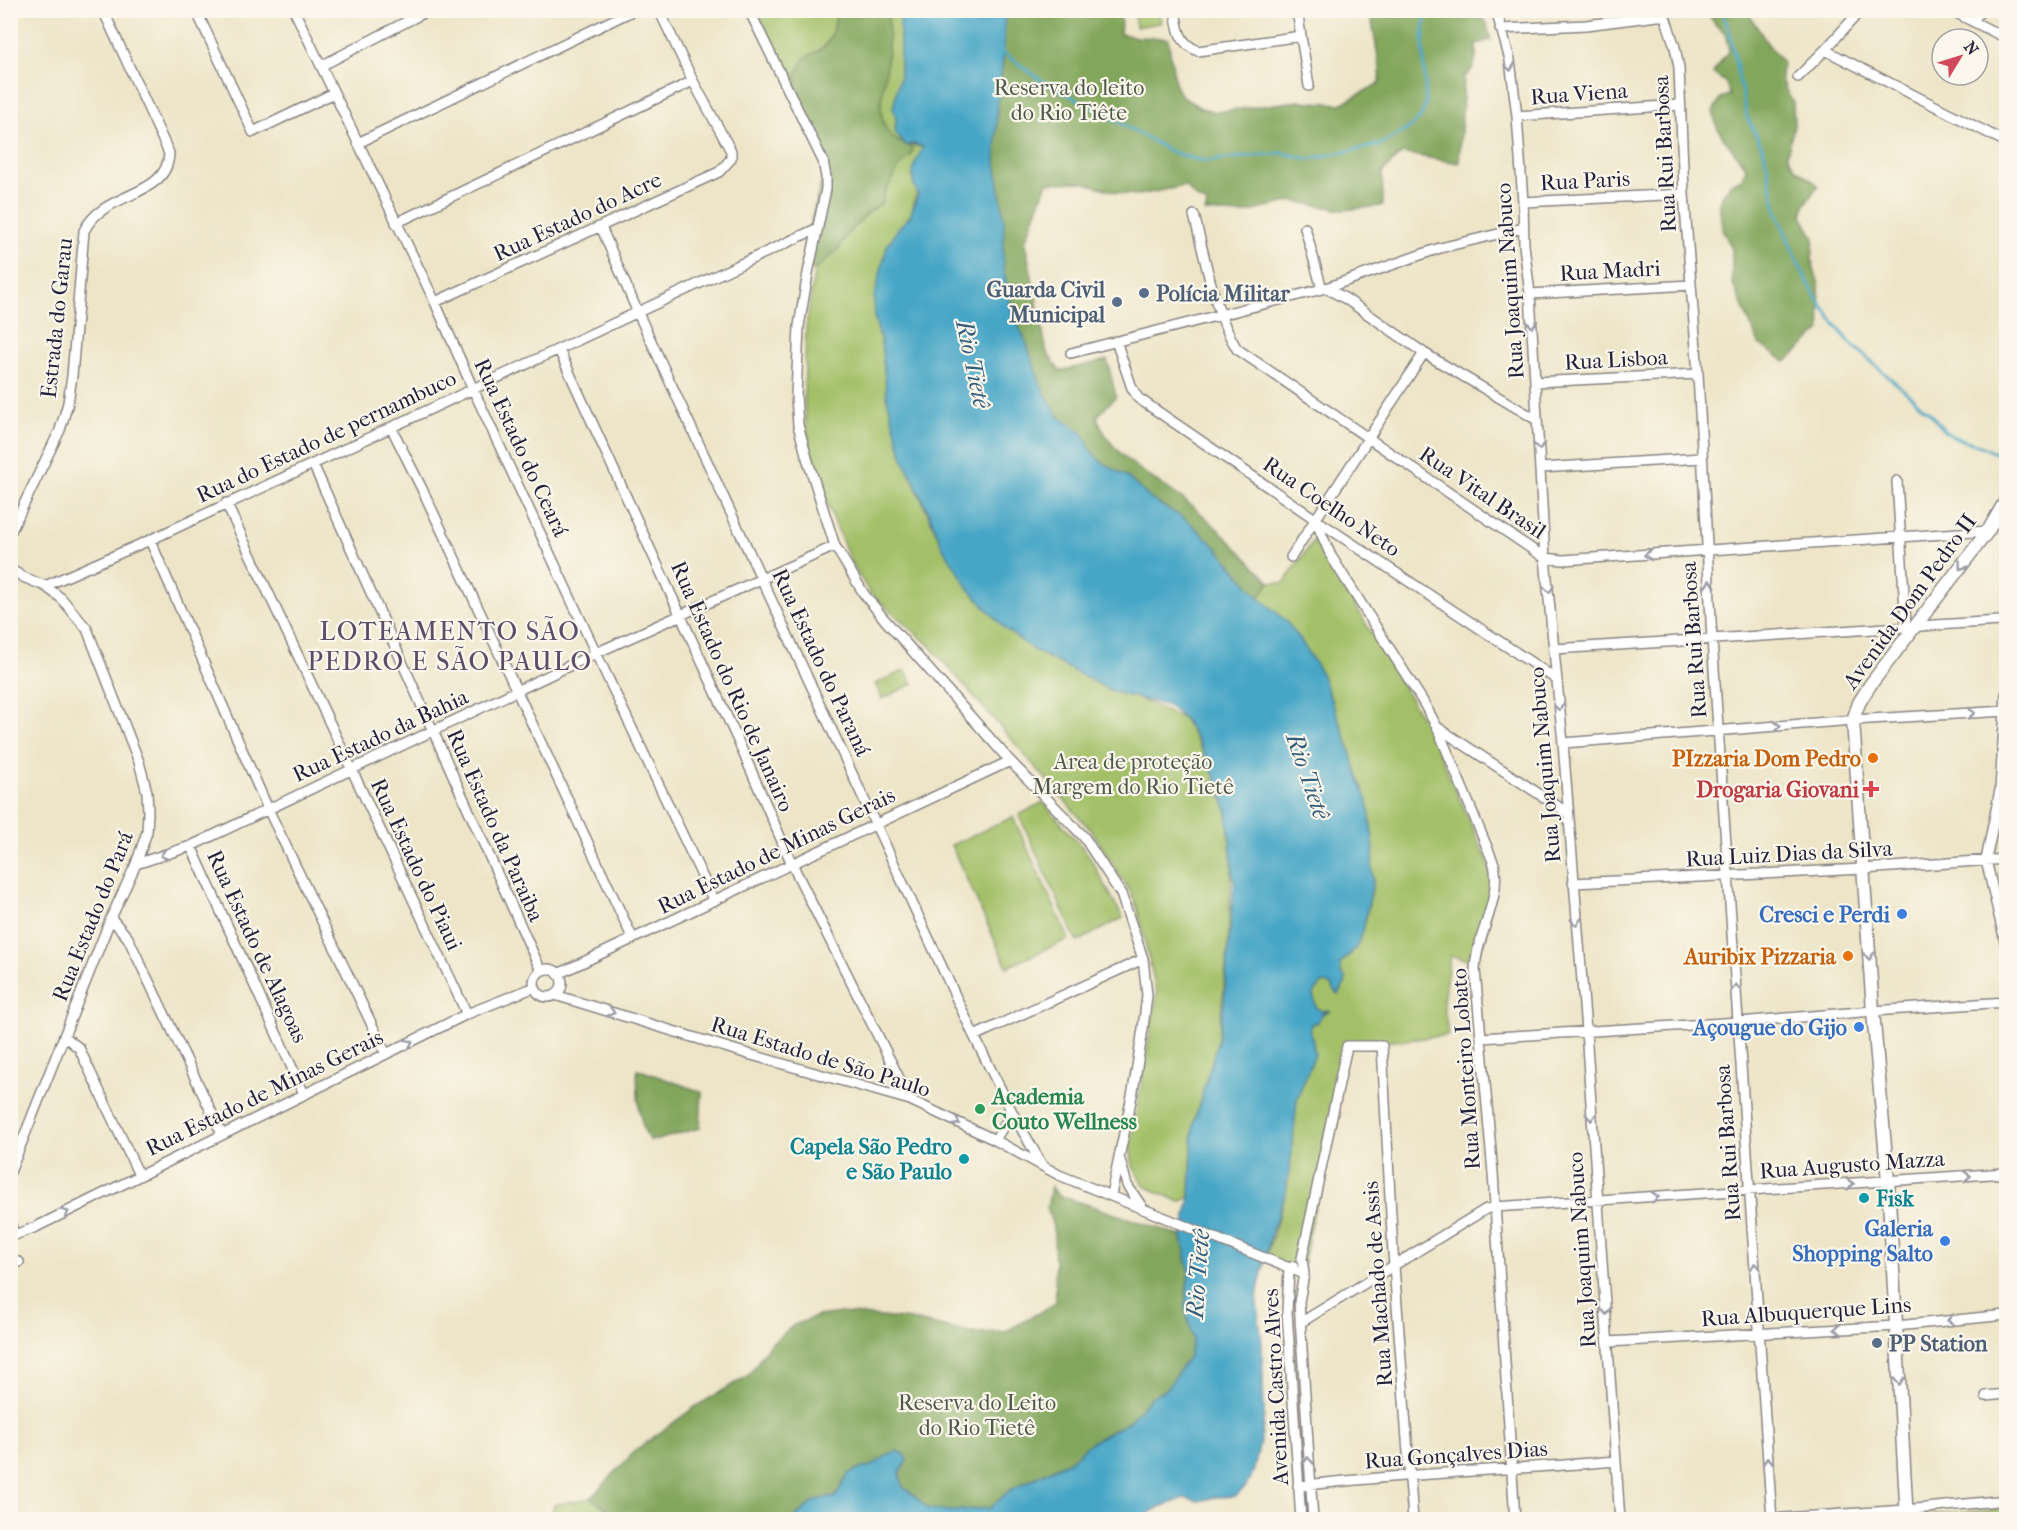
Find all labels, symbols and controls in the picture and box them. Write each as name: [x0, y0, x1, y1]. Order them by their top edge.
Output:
north arrow: [1930, 27, 1990, 87]
text: N: [1960, 37, 1983, 59]
one-way arrow: [1504, 62, 1516, 72]
street label: Rua Rui Barbosa: [1648, 74, 1682, 233]
park label: Reserva do leito do Rio Tiête: [994, 75, 1144, 126]
street label: Rua Viena: [1530, 78, 1629, 110]
street label: Rua Paris: [1539, 166, 1631, 196]
street label: Rua Estado do Acre: [489, 167, 666, 267]
street label: Rua Joaquim Nabuco: [1490, 182, 1530, 380]
street label: Estrada do Garau: [36, 236, 78, 400]
street label: Rua Madri: [1559, 255, 1662, 287]
place label: Guarda Civil Municipal: [986, 277, 1106, 328]
place label: Polícia Militar: [1156, 281, 1290, 307]
marker: Polícia Militar: [1137, 286, 1151, 300]
marker: Guarda Civil Municipal: [1110, 295, 1124, 309]
water label: Rio Tietê: [950, 316, 996, 412]
one-way arrow: [1525, 319, 1538, 328]
street label: Rua Lisboa: [1564, 344, 1669, 376]
street label: Rua Estado do Ceará: [468, 354, 574, 541]
street label: Rua do Estado de pernambuco: [192, 365, 460, 509]
street label: Rua Vital Brasil: [1414, 441, 1551, 545]
one-way arrow: [1533, 442, 1546, 451]
street label: Rua Coelho Neto: [1258, 451, 1405, 562]
street label: Avenida Dom Pedro II: [1837, 509, 1982, 695]
one-way arrow: [1644, 548, 1653, 561]
street label: Rua Estado do Rio de Janairo: [665, 557, 799, 816]
one-way arrow: [1958, 559, 1969, 570]
street label: Rua Rui Barbosa: [1675, 560, 1712, 719]
street label: Rua Estado do Paraná: [766, 565, 876, 761]
one-way arrow: [1703, 580, 1716, 589]
one-way arrow: [1542, 584, 1555, 593]
district label: LOTEAMENTO SÃO PEDRO E SÃO PAULO: [307, 615, 593, 677]
street label: Rua Joaquim Nabuco: [1523, 666, 1567, 864]
street label: Rua Estado da Bahia: [288, 683, 473, 788]
one-way arrow: [1552, 702, 1565, 712]
one-way arrow: [1967, 706, 1976, 719]
one-way arrow: [1772, 720, 1781, 733]
street label: Rua Estado da Paraiba: [441, 725, 550, 926]
water label: Rio Tietê: [1280, 727, 1336, 824]
place label: PIzzaria Dom Pedro: [1672, 746, 1861, 772]
park label: Area de proteção Margem do Rio Tietê: [1032, 749, 1234, 800]
marker: PIzzaria Dom Pedro: [1866, 751, 1880, 765]
street label: Rua Estado do Piaui: [365, 774, 468, 955]
place label: Drogaria Giovani: [1696, 777, 1860, 803]
street label: Rua Estado de Minas Gerais: [653, 782, 899, 920]
marker: Drogaria Giovani: [1864, 782, 1878, 796]
street label: Rua Estado do Pará: [47, 827, 139, 1005]
street label: Rua Luiz Dias da Silva: [1685, 836, 1894, 872]
street label: Rua Estado de Alagoas: [201, 846, 313, 1047]
one-way arrow: [159, 848, 170, 861]
place label: Cresci e Perdi: [1759, 902, 1890, 928]
marker: Cresci e Perdi: [1895, 907, 1909, 921]
one-way arrow: [1569, 918, 1582, 927]
place label: Auribix Pizzaria: [1682, 944, 1837, 970]
marker: Auribix Pizzaria: [1841, 949, 1855, 963]
one-way arrow: [1862, 952, 1875, 961]
street label: Rua Monteiro Lobato: [1446, 967, 1486, 1171]
one-way arrow: [1730, 984, 1743, 993]
one-way arrow: [605, 1005, 616, 1017]
street label: Rua Estado de São Paulo: [708, 1011, 934, 1103]
place label: Açougue do Gijo: [1691, 1015, 1847, 1041]
marker: Açougue do Gijo: [1852, 1020, 1866, 1034]
street label: Rua Estado de Minas Gerais: [141, 1024, 387, 1162]
one-way arrow: [403, 1038, 414, 1050]
street label: Rua Rui Barbosa: [1709, 1063, 1746, 1222]
place label: Academia Couto Wellness: [990, 1084, 1137, 1135]
marker: Academia Couto Wellness: [973, 1102, 987, 1116]
one-way arrow: [1584, 1112, 1597, 1121]
one-way arrow: [950, 1114, 961, 1126]
place label: Capela São Pedro e São Paulo: [790, 1134, 952, 1185]
street label: Rua Augusto Mazza: [1758, 1145, 1946, 1184]
street label: Rua Joaquim Nabuco: [1562, 1151, 1602, 1349]
marker: Capela São Pedro e São Paulo: [957, 1152, 971, 1166]
one-way arrow: [1963, 1169, 1972, 1182]
one-way arrow: [1845, 1178, 1854, 1191]
street label: Rua Machado de Assis: [1358, 1180, 1398, 1388]
place label: Fisk: [1875, 1186, 1914, 1212]
one-way arrow: [1651, 1190, 1660, 1203]
marker: Fisk: [1857, 1191, 1871, 1205]
one-way arrow: [59, 1208, 70, 1220]
place label: Galeria Shopping Salto: [1792, 1216, 1934, 1267]
water label: Rio Tietê: [1181, 1227, 1215, 1321]
marker: Galeria Shopping Salto: [1938, 1234, 1952, 1248]
one-way arrow: [1749, 1262, 1762, 1271]
street label: Avenida Castro Alves: [1258, 1288, 1294, 1487]
street label: Rua Albuquerque Lins: [1700, 1292, 1912, 1332]
one-way arrow: [1599, 1307, 1612, 1316]
one-way arrow: [1947, 1313, 1956, 1326]
one-way arrow: [1833, 1322, 1842, 1335]
place label: PP Station: [1889, 1331, 1988, 1357]
marker: PP Station: [1870, 1336, 1884, 1350]
one-way arrow: [1893, 1377, 1906, 1386]
park label: Reserva do Leito do Rio Tietê: [898, 1390, 1056, 1441]
street label: Rua Gonçalves Dias: [1364, 1436, 1549, 1474]
one-way arrow: [1302, 1457, 1315, 1466]
one-way arrow: [1762, 1457, 1775, 1466]

